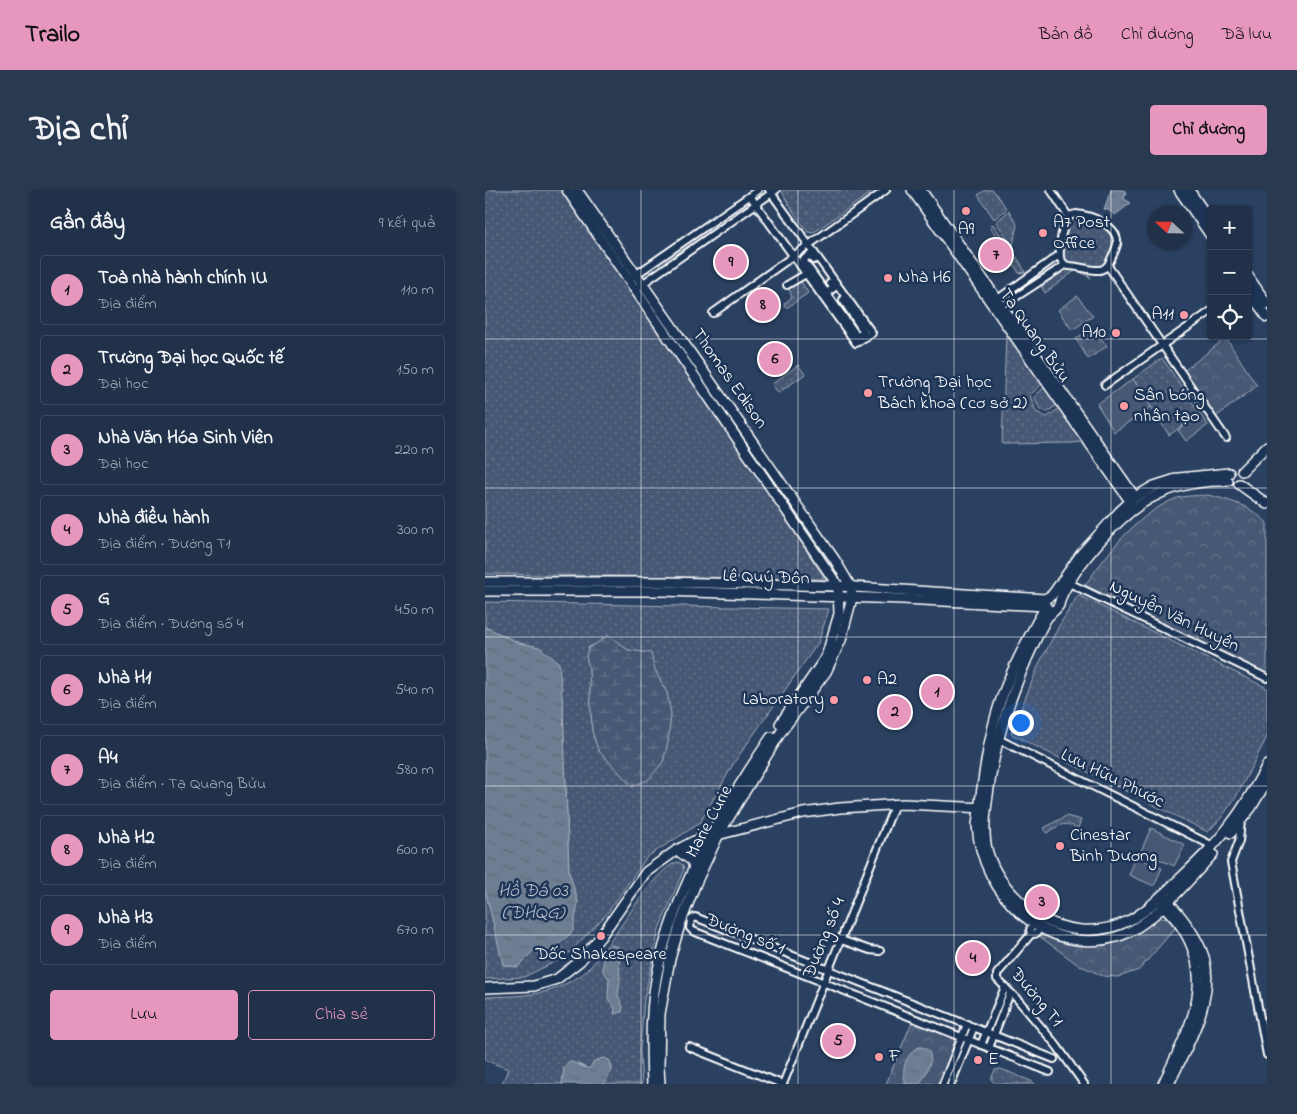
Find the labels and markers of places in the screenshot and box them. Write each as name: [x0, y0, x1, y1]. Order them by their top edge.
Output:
marker: A9: [960, 205, 972, 217]
place label: A7 Post Office: [1053, 210, 1110, 257]
place label: A9: [958, 217, 975, 243]
marker: A7 Post Office: [1037, 227, 1049, 239]
pin: 7: [980, 236, 1012, 274]
pin: 9: [715, 243, 747, 281]
place label: Nhà H6: [898, 265, 951, 291]
marker: Nhà H6: [882, 272, 894, 284]
pin: 8: [747, 286, 779, 324]
place label: A11: [1151, 302, 1174, 328]
marker: A11: [1178, 309, 1190, 321]
place label: A10: [1081, 320, 1106, 346]
marker: A10: [1110, 327, 1122, 339]
pin: 6: [759, 340, 791, 378]
place label: Trường Đại học Bách khoa (cơ sở 2): [877, 370, 1027, 417]
place label: Sân bóng nhân tạo: [1134, 383, 1205, 430]
marker: Trường Đại học Bách khoa (cơ sở 2): [862, 387, 874, 399]
marker: Sân bóng nhân tạo: [1118, 400, 1130, 412]
place label: A2: [877, 667, 897, 693]
pin: 1: [921, 673, 953, 711]
marker: A2: [861, 674, 873, 686]
place label: Laboratory: [742, 687, 824, 713]
pin: 2: [879, 693, 911, 731]
marker: Laboratory: [828, 694, 840, 706]
place label: Cinestar Bình Dương: [1069, 823, 1157, 871]
marker: Cinestar Bình Dương: [1054, 840, 1066, 852]
pin: 3: [1026, 883, 1058, 921]
marker: Dốc Shakespeare: [595, 930, 607, 942]
pin: 4: [957, 939, 989, 977]
place label: Dốc Shakespeare: [534, 942, 668, 968]
pin: 5: [822, 1022, 854, 1060]
place label: F: [888, 1044, 901, 1070]
place label: E: [988, 1047, 999, 1073]
marker: F: [873, 1051, 885, 1063]
marker: E: [972, 1054, 984, 1066]

